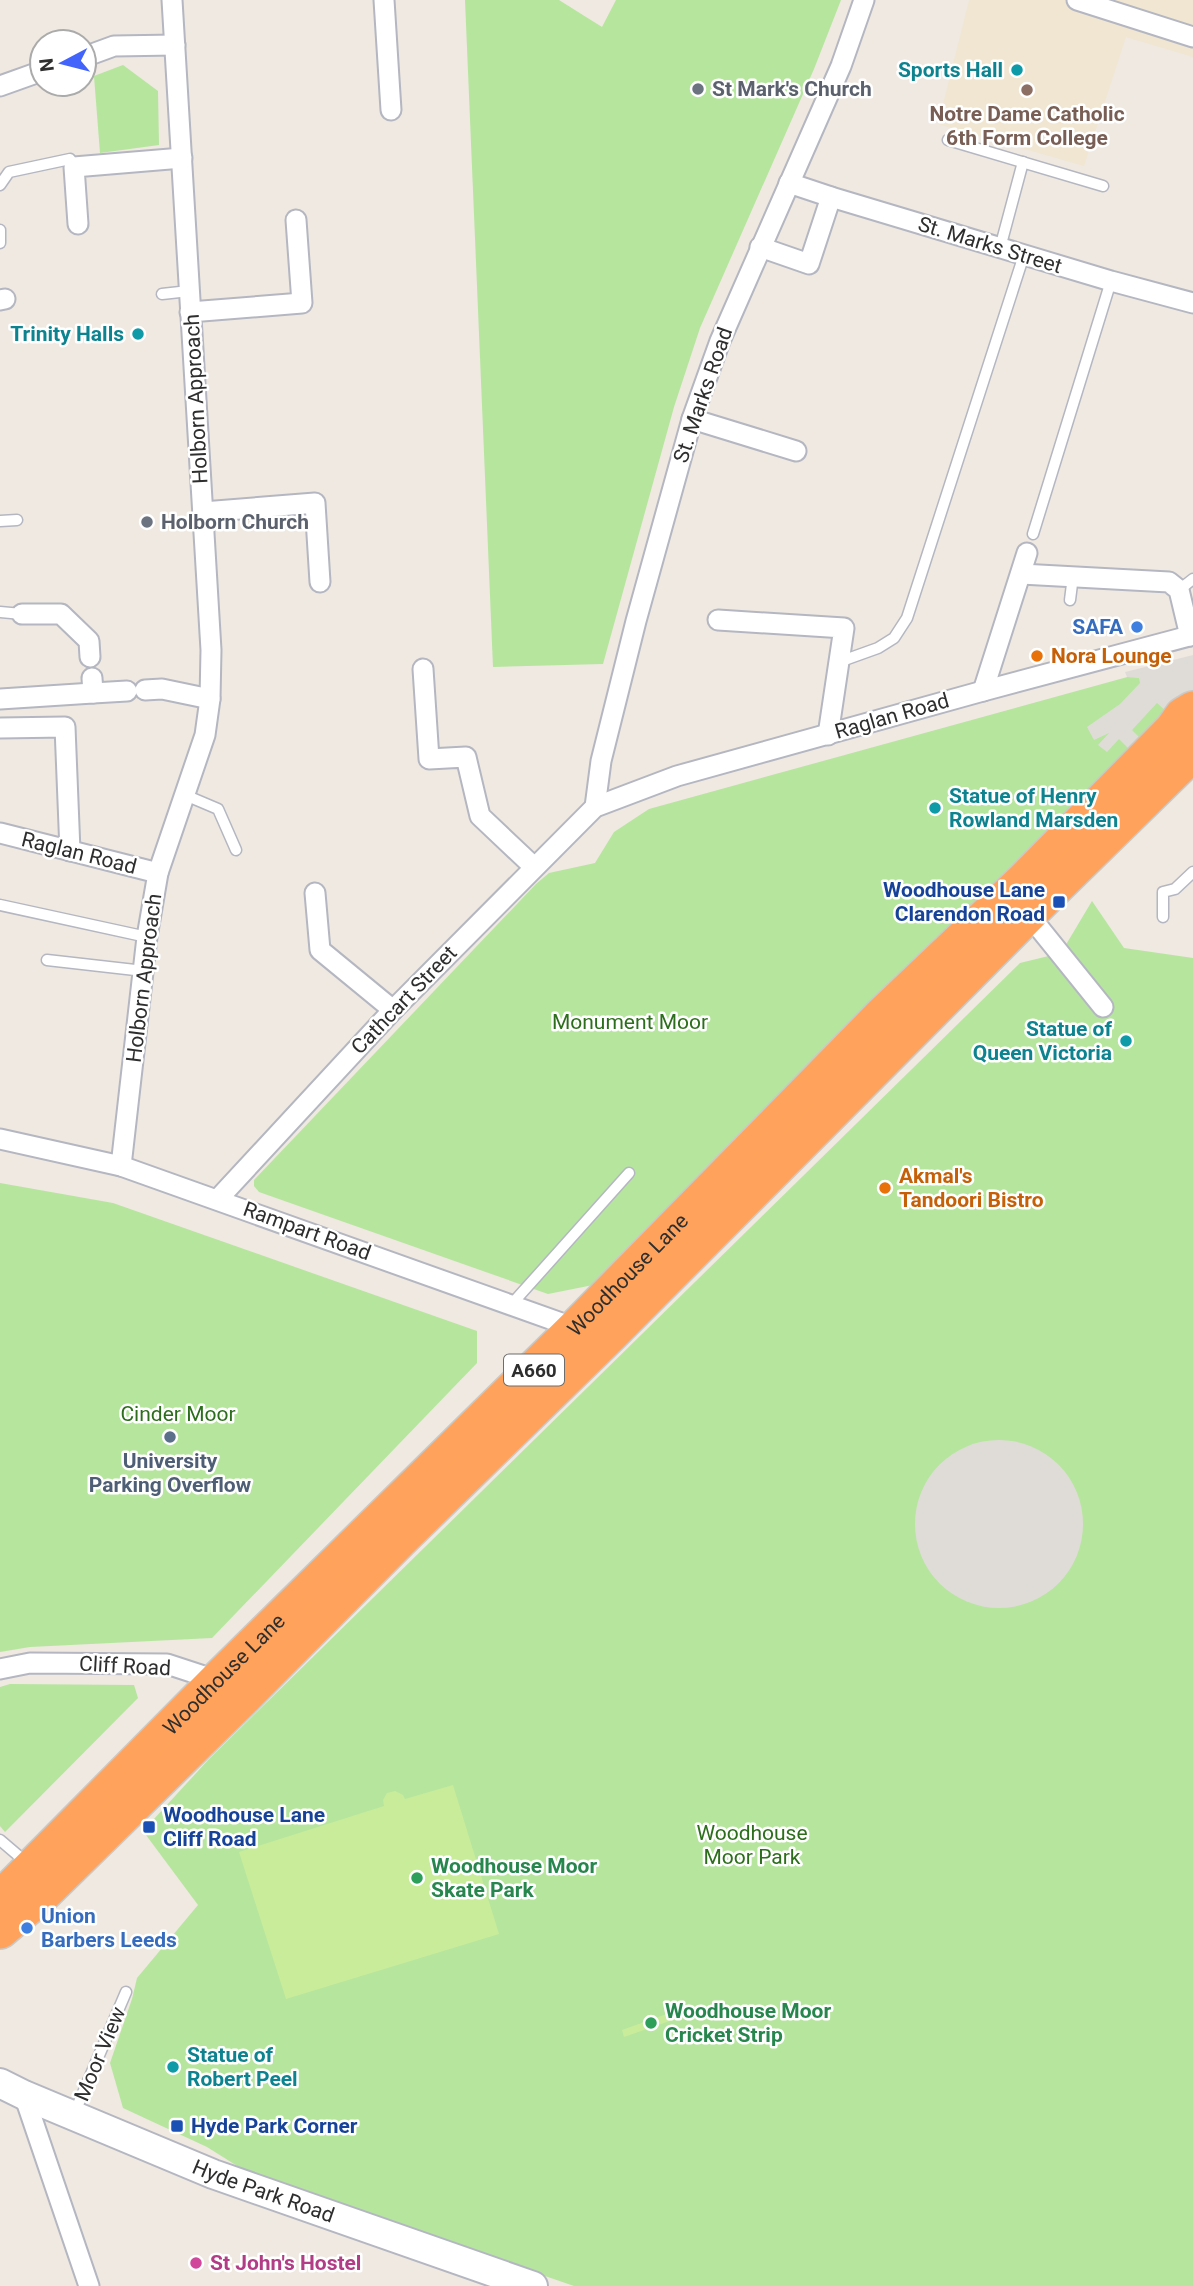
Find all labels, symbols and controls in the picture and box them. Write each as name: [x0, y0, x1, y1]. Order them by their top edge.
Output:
north arrow: [28, 28, 98, 98]
text: N: [34, 57, 59, 73]
place label: Sports Hall: [898, 58, 1003, 82]
marker: Sports Hall: [1009, 62, 1025, 78]
place label: St Mark's Church: [712, 77, 872, 101]
marker: St Mark's Church: [690, 81, 706, 97]
marker: Notre Dame Catholic 6th Form College: [1019, 82, 1035, 98]
place label: Notre Dame Catholic 6th Form College: [929, 102, 1125, 150]
street label: St. Marks Street: [915, 212, 1065, 278]
street label: Holborn Approach: [180, 314, 212, 484]
place label: Trinity Halls: [10, 322, 124, 346]
street label: St. Marks Road: [669, 324, 737, 466]
marker: Trinity Halls: [130, 326, 146, 342]
place label: Holborn Church: [161, 510, 309, 534]
marker: Holborn Church: [139, 514, 155, 530]
place label: SAFA: [1072, 615, 1124, 639]
marker: SAFA: [1129, 619, 1145, 635]
place label: Nora Lounge: [1051, 644, 1172, 668]
marker: Nora Lounge: [1029, 648, 1045, 664]
street label: Raglan Road: [832, 688, 952, 744]
place label: Statue of Henry Rowland Marsden: [949, 784, 1118, 832]
marker: Statue of Henry Rowland Marsden: [927, 800, 943, 816]
street label: Raglan Road: [19, 827, 139, 879]
place label: Woodhouse Lane Clarendon Road: [883, 878, 1045, 926]
street label: Holborn Approach: [122, 892, 166, 1064]
marker: Woodhouse Lane Clarendon Road: [1051, 894, 1067, 910]
street label: Cathcart Street: [346, 941, 462, 1059]
park label: Monument Moor: [552, 1010, 708, 1034]
place label: Statue of Queen Victoria: [973, 1017, 1112, 1065]
marker: Statue of Queen Victoria: [1118, 1033, 1134, 1049]
place label: Akmal's Tandoori Bistro: [899, 1164, 1044, 1212]
marker: Akmal's Tandoori Bistro: [877, 1180, 893, 1196]
street label: Rampart Road: [240, 1197, 374, 1265]
street label: Woodhouse Lane: [563, 1209, 693, 1341]
road number: A660: [504, 1354, 564, 1386]
park label: Cinder Moor: [120, 1402, 236, 1426]
marker: University Parking Overflow: [162, 1429, 178, 1445]
place label: University Parking Overflow: [89, 1449, 252, 1497]
street label: Woodhouse Lane: [158, 1609, 290, 1740]
street label: Cliff Road: [78, 1652, 172, 1680]
place label: Woodhouse Lane Cliff Road: [163, 1803, 325, 1851]
marker: Woodhouse Lane Cliff Road: [141, 1819, 157, 1835]
park label: Woodhouse Moor Park: [696, 1821, 808, 1869]
place label: Woodhouse Moor Skate Park: [431, 1854, 597, 1902]
marker: Woodhouse Moor Skate Park: [409, 1870, 425, 1886]
place label: Union Barbers Leeds: [41, 1904, 177, 1952]
marker: Union Barbers Leeds: [19, 1920, 35, 1936]
place label: Woodhouse Moor Cricket Strip: [665, 1999, 831, 2047]
street label: Moor View: [69, 2003, 131, 2105]
marker: Woodhouse Moor Cricket Strip: [643, 2015, 659, 2031]
place label: Statue of Robert Peel: [187, 2043, 298, 2091]
marker: Statue of Robert Peel: [165, 2059, 181, 2075]
place label: Hyde Park Corner: [191, 2114, 358, 2138]
marker: Hyde Park Corner: [169, 2118, 185, 2134]
street label: Hyde Park Road: [189, 2155, 338, 2228]
place label: St John's Hostel: [210, 2251, 361, 2275]
marker: St John's Hostel: [188, 2255, 204, 2271]

